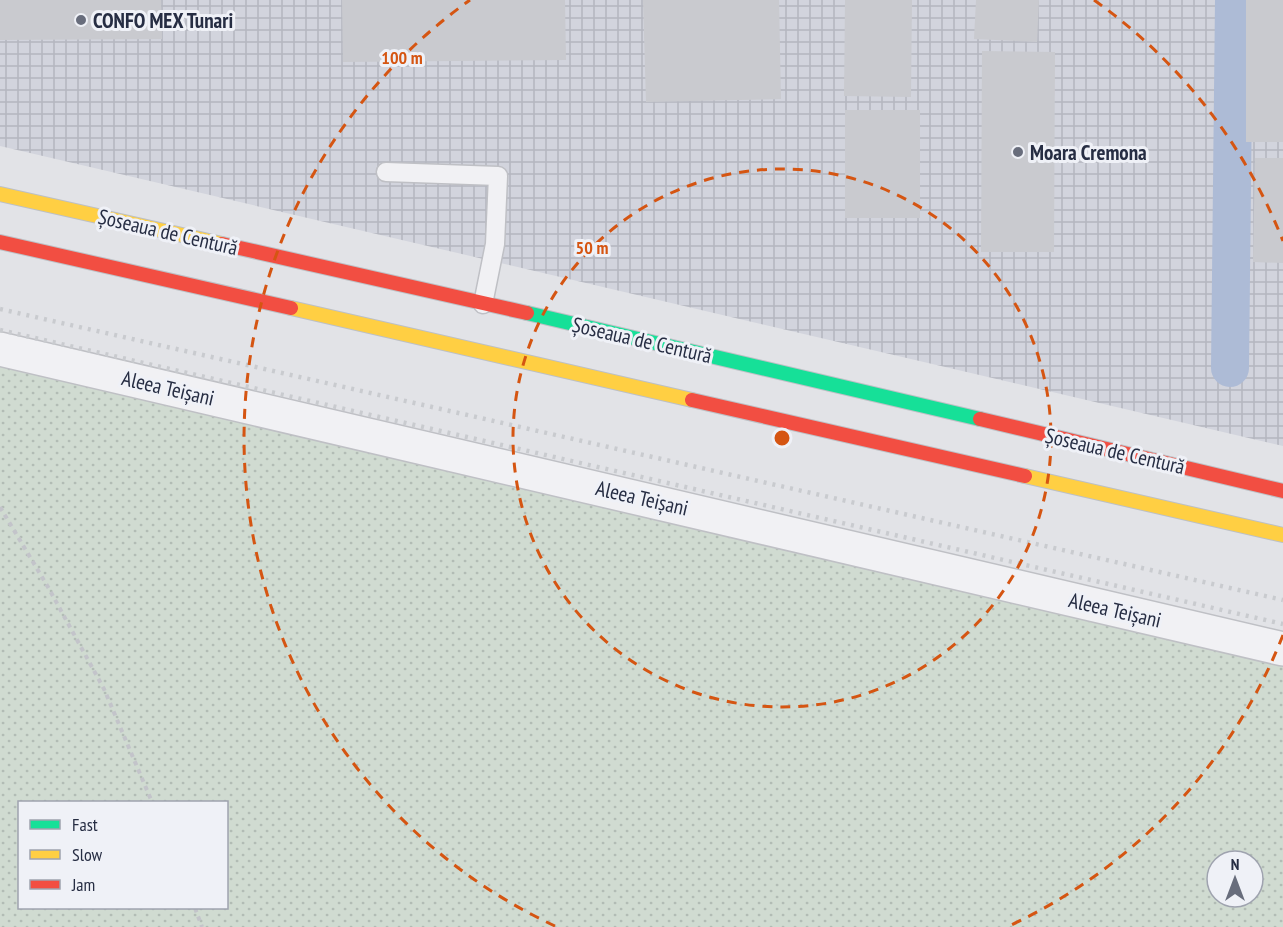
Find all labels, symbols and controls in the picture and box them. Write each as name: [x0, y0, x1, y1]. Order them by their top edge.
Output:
place label: CONFO MEX Tunari: [93, 7, 233, 34]
marker: CONFO MEX Tunari: [74, 13, 88, 27]
text: 100 m: [381, 46, 423, 69]
place label: Moara Cremona: [1030, 139, 1147, 166]
marker: Moara Cremona: [1011, 145, 1025, 159]
street label: Șoseaua de Centură: [96, 203, 240, 261]
text: 50 m: [576, 236, 608, 259]
street label: Șoseaua de Centură: [570, 311, 714, 369]
street label: Aleea Teișani: [119, 364, 217, 412]
street label: Șoseaua de Centură: [1043, 422, 1187, 480]
centre of rings: [772, 428, 792, 448]
street label: Aleea Teișani: [593, 474, 691, 522]
street label: Aleea Teișani: [1066, 586, 1164, 634]
legend: [18, 801, 228, 909]
text: Fast: [72, 813, 98, 836]
text: Slow: [72, 843, 103, 866]
north arrow: [1205, 849, 1265, 909]
text: N: [1231, 854, 1239, 874]
text: Jam: [71, 873, 95, 896]

